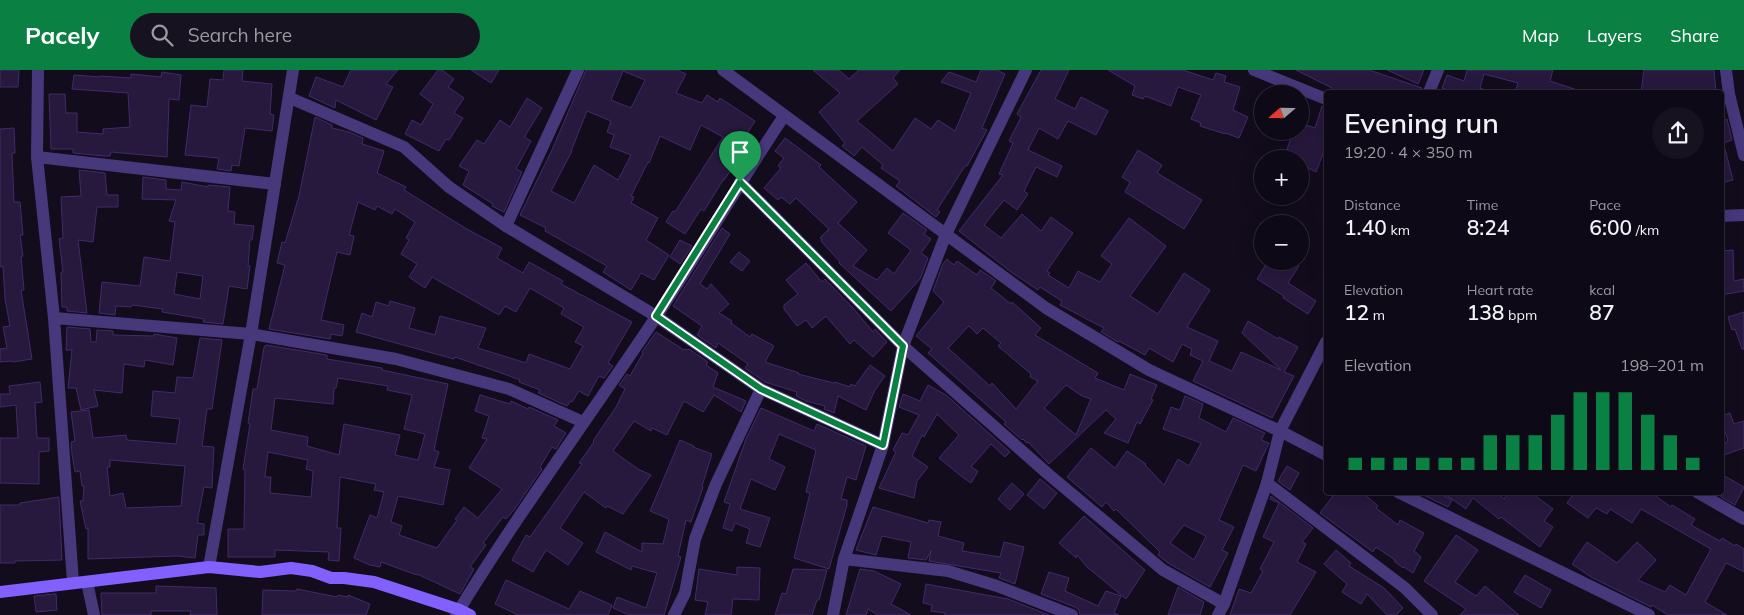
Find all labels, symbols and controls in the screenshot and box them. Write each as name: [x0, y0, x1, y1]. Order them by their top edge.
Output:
search box: [130, 13, 480, 58]
text: Pacely: [25, 20, 100, 50]
icon: search: [148, 21, 176, 49]
text: Search here: [188, 23, 292, 47]
text: Map: [1522, 24, 1559, 47]
text: Layers: [1587, 24, 1642, 47]
text: Share: [1670, 24, 1719, 47]
north arrow: [1254, 85, 1309, 140]
map controls: [1254, 85, 1309, 270]
text: Evening run: [1344, 105, 1499, 140]
button: share: [1652, 107, 1704, 159]
pin: [719, 131, 761, 182]
icon: arrive: [726, 138, 754, 166]
text: 19:20 · 4 × 350 m: [1344, 142, 1473, 162]
button: +: [1254, 150, 1309, 205]
text: Distance: [1344, 196, 1401, 214]
text: Time: [1467, 196, 1498, 214]
text: Pace: [1589, 196, 1621, 214]
text: 1.40: [1344, 214, 1387, 240]
text: 8:24: [1467, 214, 1509, 240]
text: 6:00: [1589, 214, 1632, 240]
button: −: [1254, 215, 1309, 270]
text: km: [1387, 221, 1410, 239]
text: /km: [1632, 221, 1659, 239]
text: Elevation: [1344, 281, 1403, 299]
text: Heart rate: [1467, 281, 1533, 299]
text: kcal: [1589, 281, 1615, 299]
text: 12: [1344, 299, 1369, 325]
text: 138: [1467, 299, 1504, 325]
text: 87: [1589, 299, 1615, 325]
text: m: [1369, 306, 1385, 324]
text: bpm: [1504, 306, 1537, 324]
text: Elevation: [1344, 355, 1412, 375]
text: 198–201 m: [1620, 355, 1704, 375]

